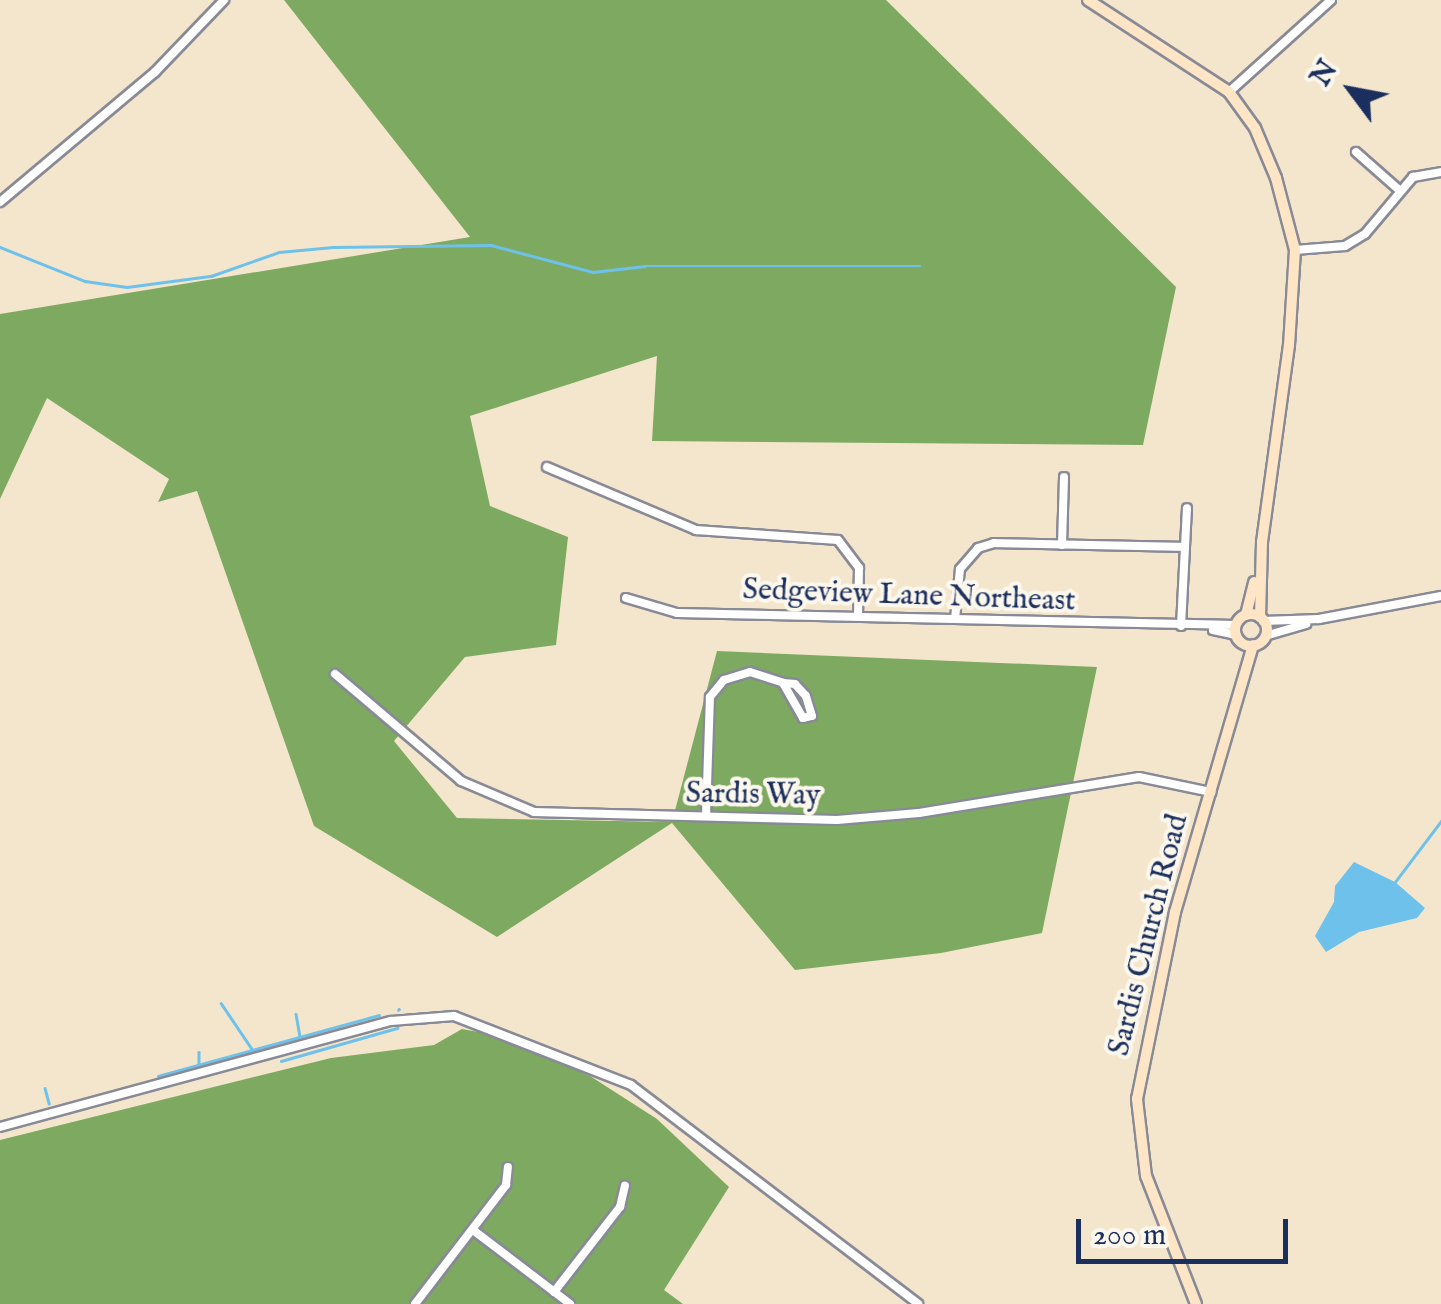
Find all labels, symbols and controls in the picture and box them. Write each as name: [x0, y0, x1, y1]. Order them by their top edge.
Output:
north arrow: [1301, 40, 1401, 140]
text: N: [1304, 54, 1346, 93]
street label: Sedgeview Lane Northeast: [742, 572, 1076, 620]
street label: Sardis Way: [685, 776, 821, 814]
street label: Sardis Church Road: [1102, 811, 1196, 1059]
scale bar: [1081, 1199, 1294, 1261]
text: 200 m: [1093, 1217, 1166, 1255]

